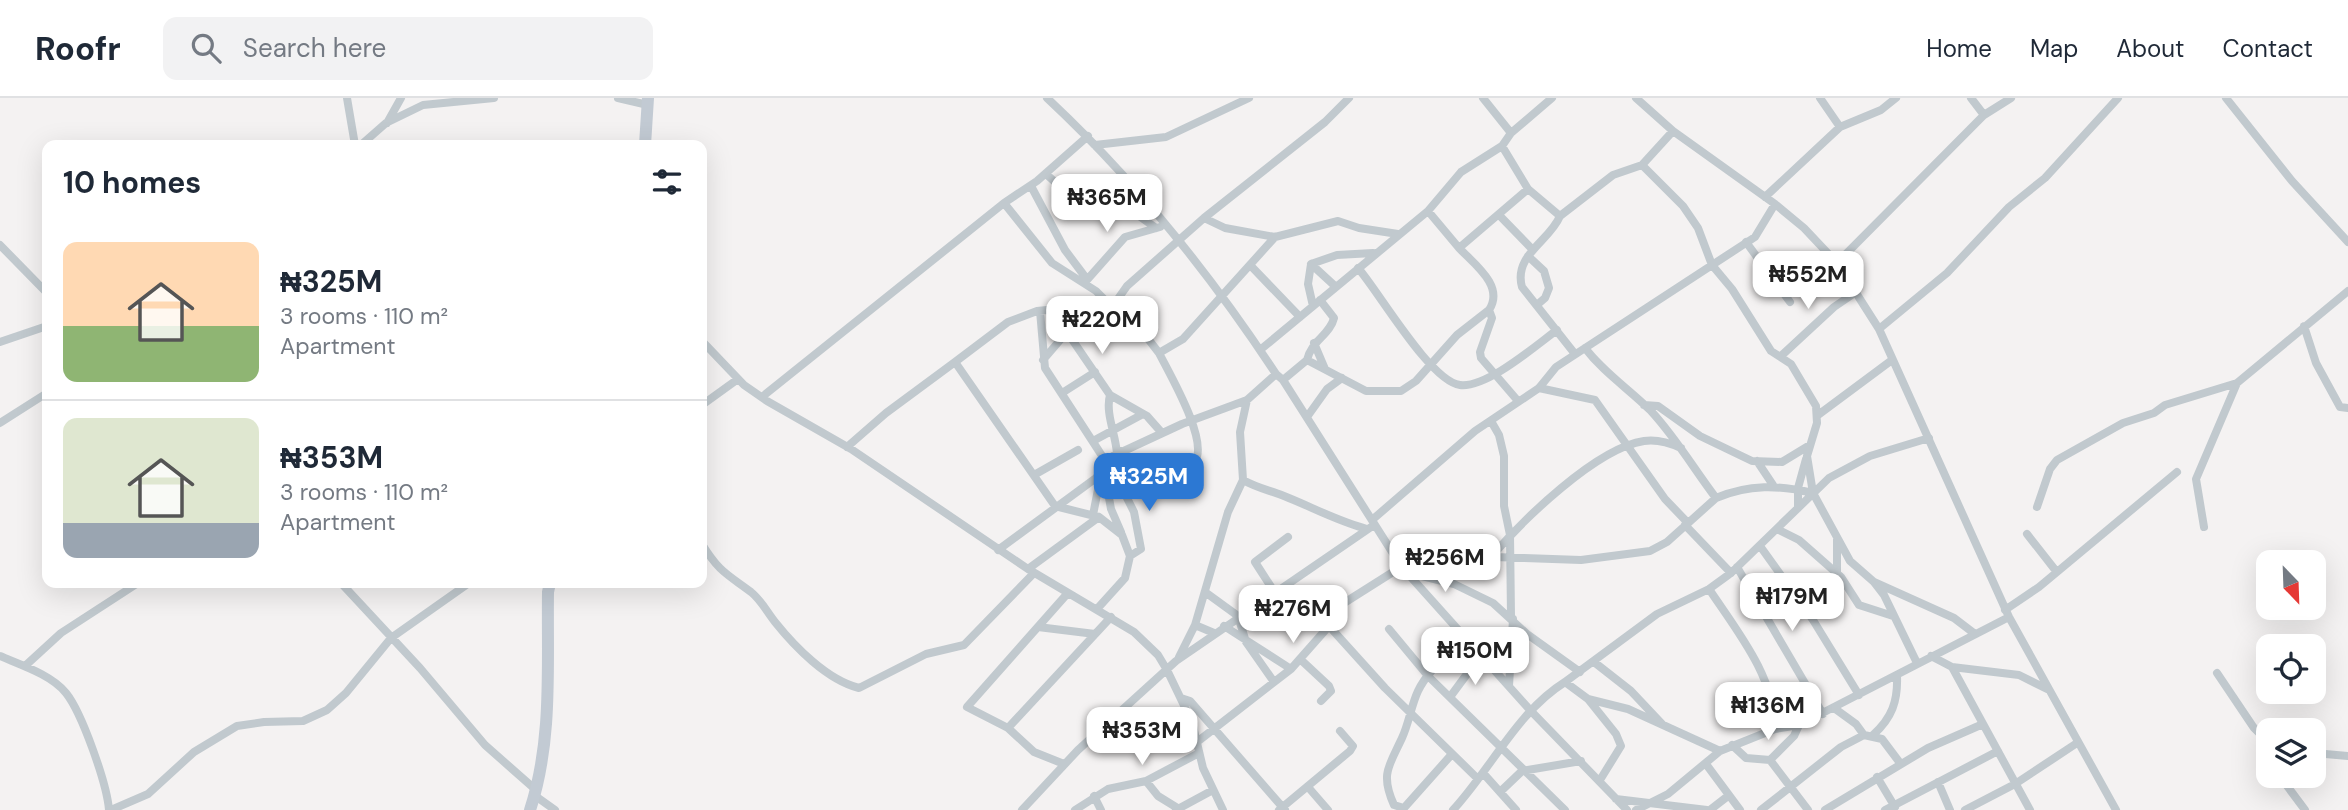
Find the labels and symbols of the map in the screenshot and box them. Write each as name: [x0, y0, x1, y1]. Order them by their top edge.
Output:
pin: ₦365M: [1058, 174, 1156, 234]
pin: ₦552M: [1759, 252, 1857, 311]
pin: ₦220M: [1053, 296, 1151, 356]
pin: ₦325M: [1100, 454, 1198, 513]
pin: ₦256M: [1396, 534, 1494, 594]
north arrow: [2256, 550, 2326, 620]
pin: ₦179M: [1743, 574, 1841, 633]
pin: ₦276M: [1244, 586, 1342, 645]
pin: ₦150M: [1426, 628, 1524, 687]
pin: ₦136M: [1719, 682, 1817, 742]
pin: ₦353M: [1093, 708, 1191, 767]

